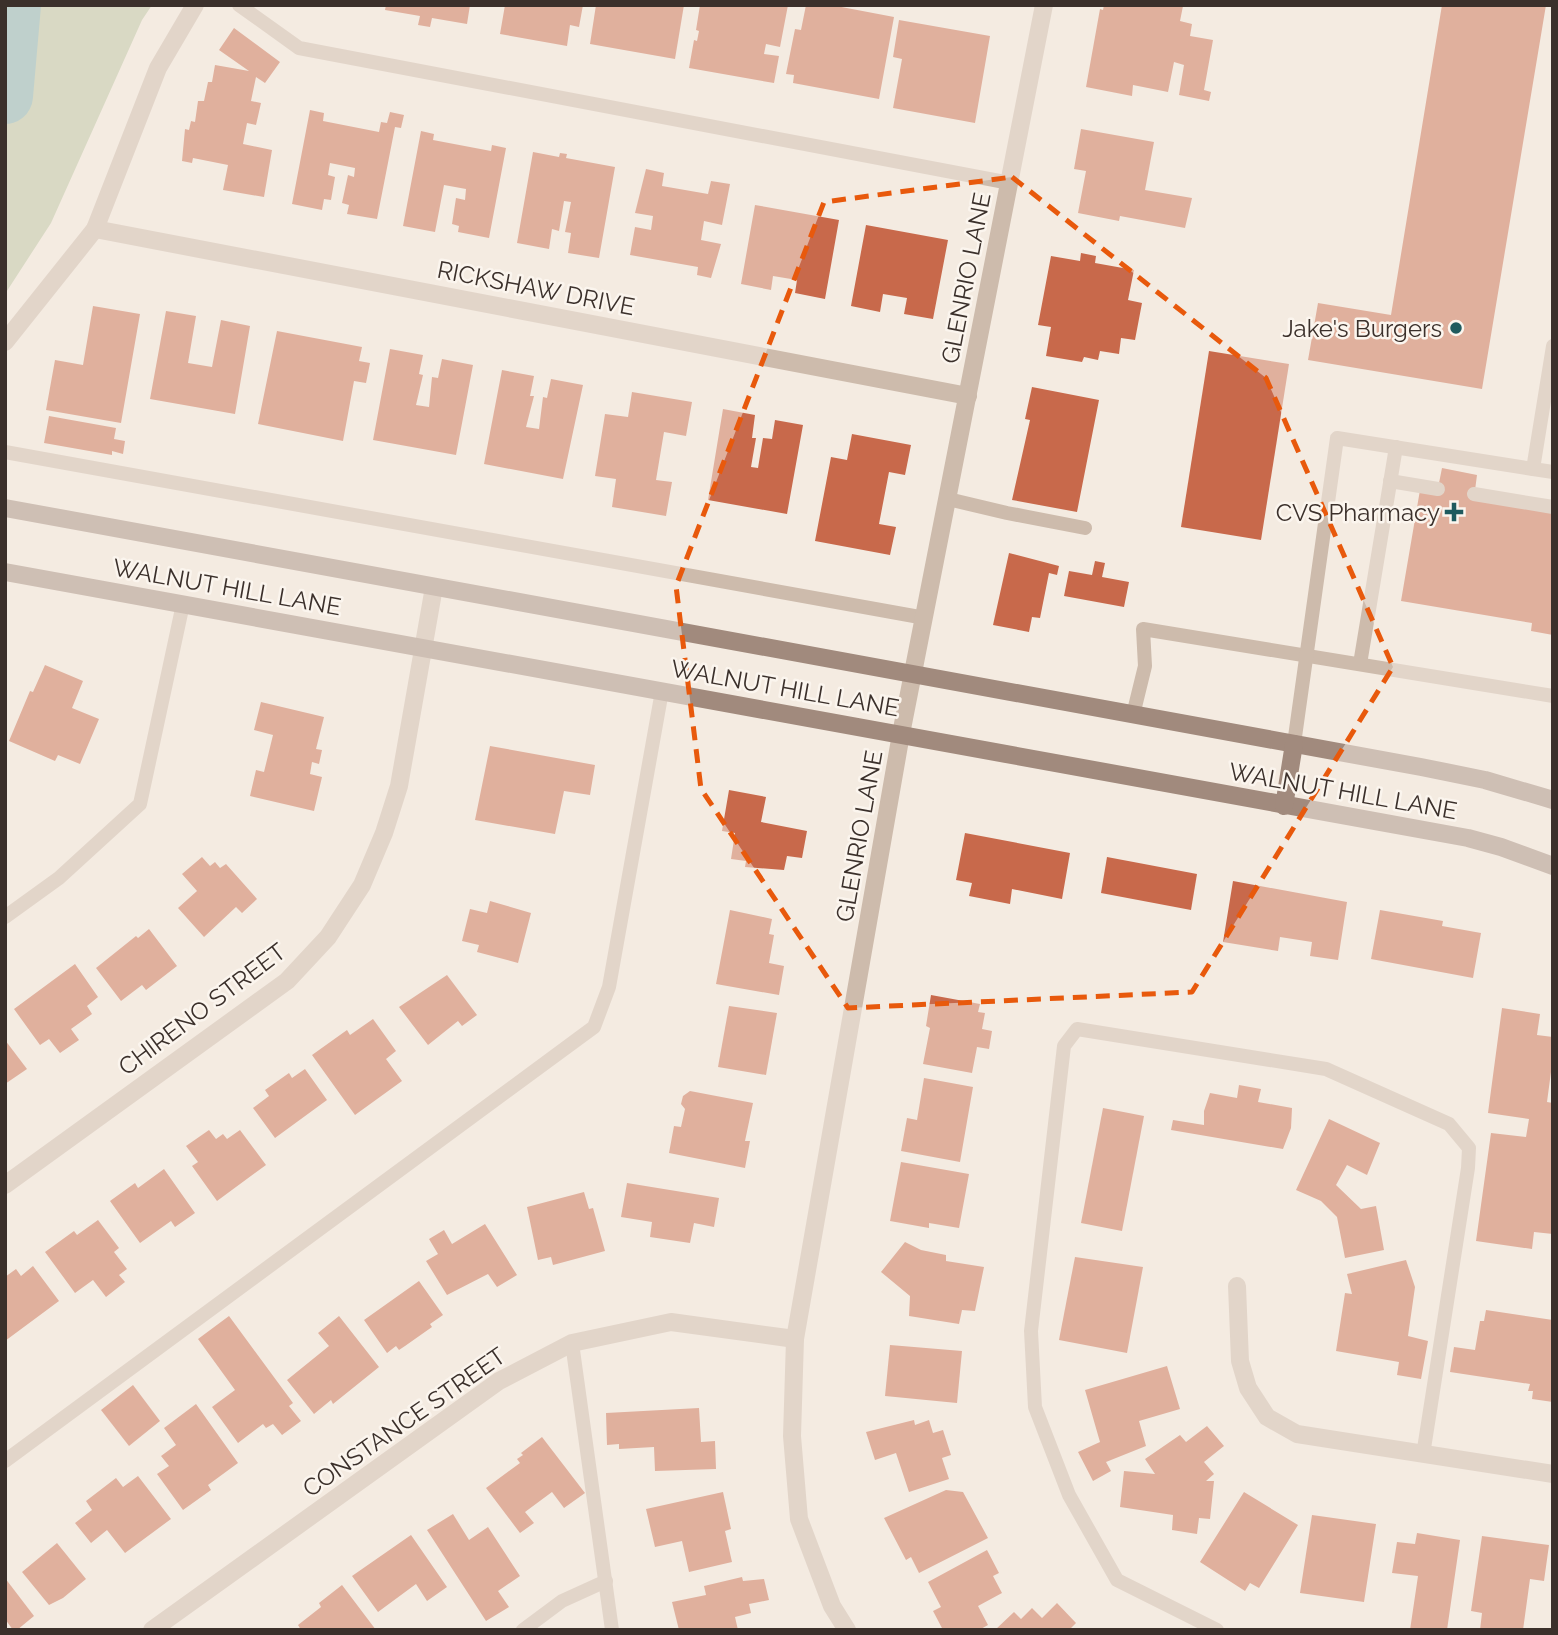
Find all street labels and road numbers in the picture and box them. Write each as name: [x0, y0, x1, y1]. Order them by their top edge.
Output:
street label: GLENRIO LANE: [935, 190, 997, 366]
street label: RICKSHAW DRIVE: [435, 255, 637, 321]
street label: WALNUT HILL LANE: [111, 553, 343, 621]
street label: WALNUT HILL LANE: [669, 654, 901, 722]
street label: GLENRIO LANE: [830, 748, 888, 924]
street label: WALNUT HILL LANE: [1227, 757, 1459, 825]
street label: CHIRENO STREET: [113, 936, 292, 1081]
street label: CONSTANCE STREET: [297, 1341, 511, 1503]

